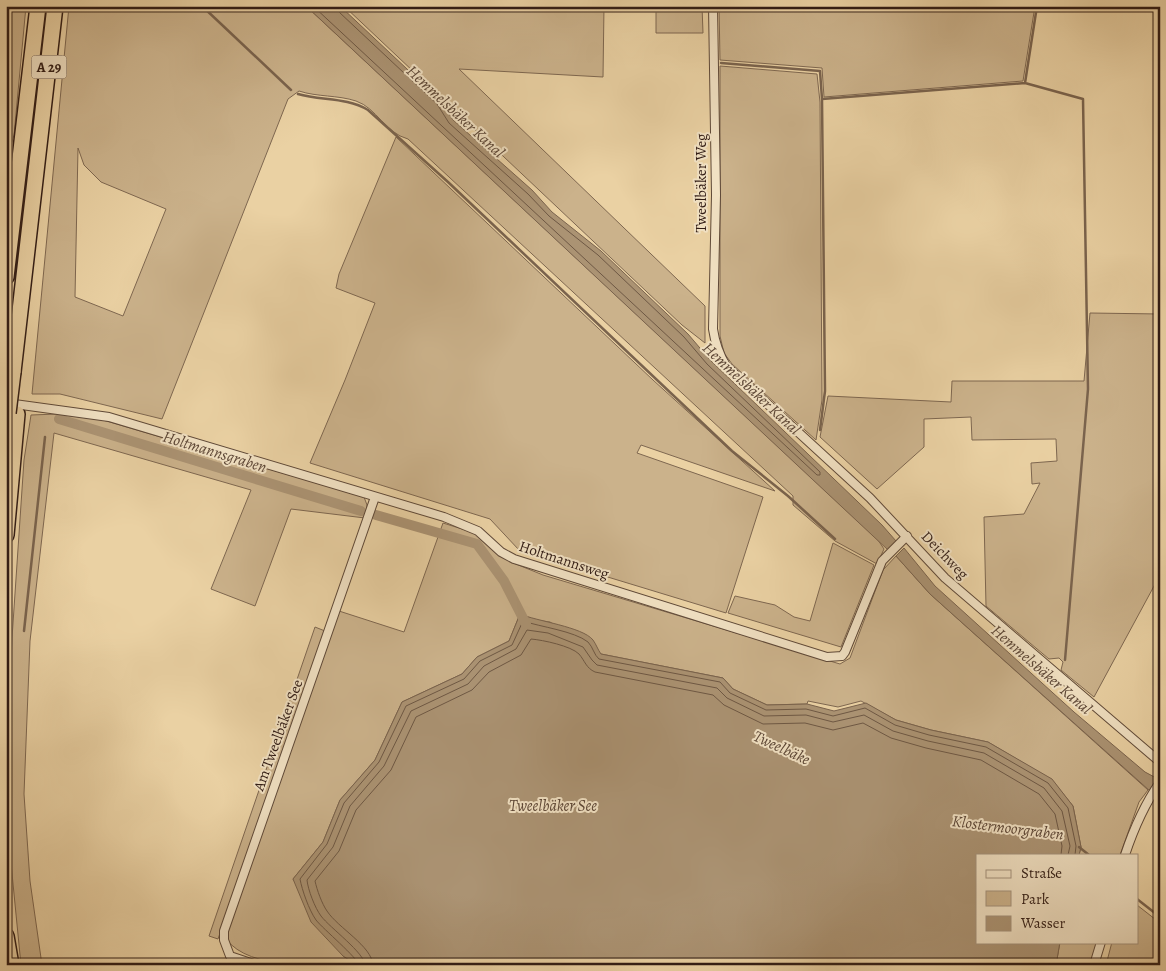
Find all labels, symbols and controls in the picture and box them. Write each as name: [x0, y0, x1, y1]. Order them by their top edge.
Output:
road number: A 29: [32, 56, 66, 78]
water label: Hemmelsbäker Kanal: [401, 60, 509, 163]
street label: Tweelbäker Weg: [691, 133, 711, 233]
water label: Hemmelsbäker Kanal: [697, 337, 805, 440]
water label: Holtmannsgraben: [160, 426, 269, 478]
street label: Deichweg: [917, 526, 973, 584]
street label: Holtmannsweg: [516, 536, 612, 584]
water label: Hemmelsbäker Kanal: [986, 620, 1096, 720]
street label: Am Tweelbäker See: [248, 676, 308, 794]
water label: Tweelbäke: [750, 725, 814, 771]
water label: Tweelbäker See: [509, 795, 597, 817]
water label: Klostermoorgraben: [951, 810, 1065, 846]
legend: [976, 854, 1138, 944]
text: Straße: [1021, 863, 1062, 883]
text: Park: [1021, 889, 1050, 909]
text: Wasser: [1020, 913, 1066, 933]

